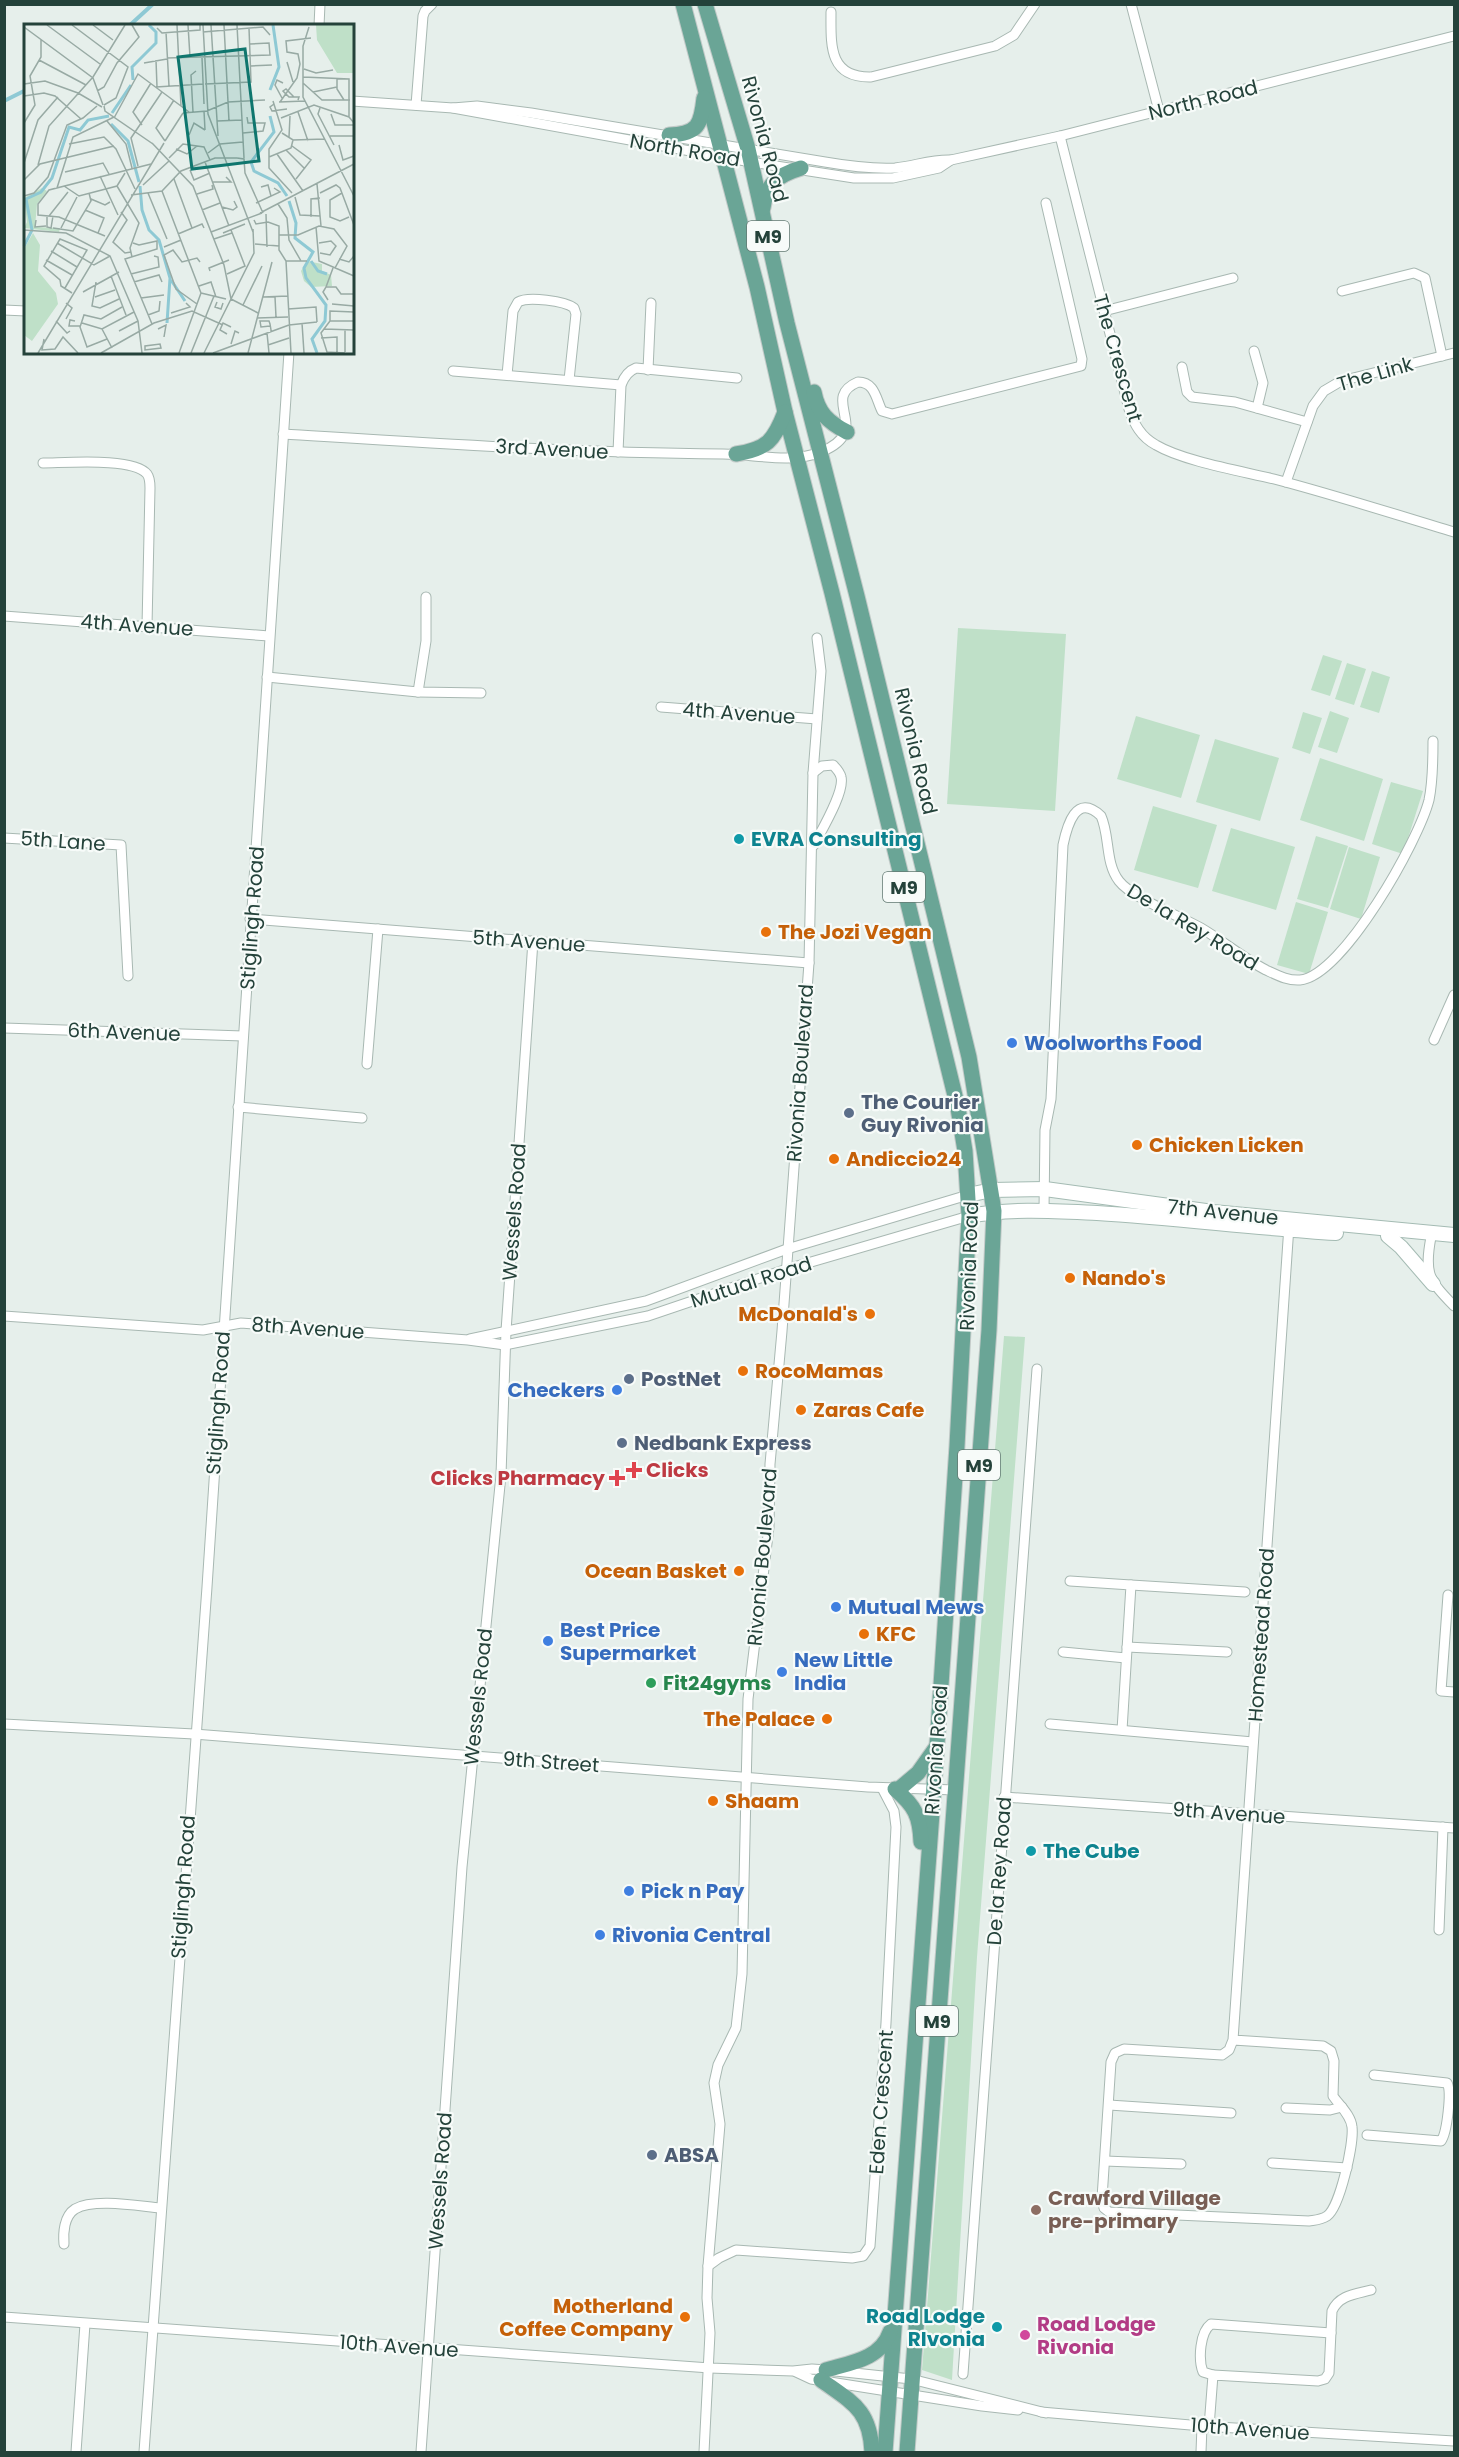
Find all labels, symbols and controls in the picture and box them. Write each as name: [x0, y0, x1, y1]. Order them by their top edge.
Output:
inset map: [24, 24, 354, 354]
street label: Rivonia Road: [735, 73, 795, 205]
street label: North Road: [1145, 73, 1261, 127]
street label: North Road: [628, 127, 742, 173]
road number: M9: [747, 221, 789, 251]
street label: The Crescent: [1086, 291, 1150, 425]
street label: The Link: [1334, 350, 1417, 398]
street label: 3rd Avenue: [495, 432, 609, 466]
street label: 4th Avenue: [80, 607, 194, 643]
street label: Rivonia Road: [888, 685, 944, 817]
street label: 4th Avenue: [682, 695, 796, 731]
street label: 5th Lane: [19, 824, 107, 858]
place label: EVRA Consulting: [751, 825, 922, 853]
marker: EVRA Consulting: [732, 832, 746, 846]
street label: Stiglingh Road: [233, 845, 271, 991]
road number: M9: [883, 872, 925, 902]
street label: De la Rey Road: [1122, 877, 1264, 977]
place label: The Jozi Vegan: [778, 918, 932, 946]
street label: 5th Avenue: [472, 923, 586, 959]
marker: The Jozi Vegan: [759, 925, 773, 939]
street label: Rivonia Boulevard: [780, 983, 820, 1163]
street label: 6th Avenue: [67, 1016, 181, 1048]
place label: Woolworths Food: [1024, 1029, 1202, 1057]
marker: Woolworths Food: [1005, 1036, 1019, 1050]
place label: The Courier Guy Rivonia: [861, 1088, 984, 1139]
marker: The Courier Guy Rivonia: [842, 1106, 856, 1120]
place label: Chicken Licken: [1149, 1131, 1304, 1159]
marker: Chicken Licken: [1130, 1138, 1144, 1152]
street label: Wessels Road: [495, 1142, 533, 1282]
place label: Andiccio24: [846, 1145, 962, 1173]
marker: Andiccio24: [827, 1152, 841, 1166]
street label: 7th Avenue: [1166, 1192, 1280, 1232]
street label: Rivonia Road: [953, 1201, 985, 1331]
street label: Mutual Road: [687, 1249, 815, 1315]
place label: Nando's: [1082, 1264, 1166, 1292]
marker: Nando's: [1063, 1271, 1077, 1285]
place label: McDonald's: [738, 1300, 858, 1328]
marker: McDonald's: [863, 1307, 877, 1321]
street label: 8th Avenue: [251, 1310, 365, 1346]
street label: Stiglingh Road: [199, 1330, 237, 1476]
place label: RocoMamas: [755, 1357, 883, 1385]
marker: RocoMamas: [736, 1364, 750, 1378]
place label: PostNet: [641, 1365, 721, 1393]
marker: PostNet: [622, 1372, 636, 1386]
place label: Checkers: [507, 1376, 605, 1404]
marker: Checkers: [610, 1383, 624, 1397]
place label: Zaras Cafe: [813, 1396, 924, 1424]
marker: Zaras Cafe: [794, 1403, 808, 1417]
place label: Nedbank Express: [634, 1429, 812, 1457]
marker: Nedbank Express: [615, 1436, 629, 1450]
road number: M9: [958, 1450, 1000, 1480]
place label: Clicks: [646, 1456, 709, 1484]
marker: Clicks: [627, 1463, 641, 1477]
place label: Clicks Pharmacy: [431, 1464, 605, 1492]
street label: Rivonia Boulevard: [740, 1467, 784, 1647]
marker: Clicks Pharmacy: [610, 1471, 624, 1485]
street label: Homestead Road: [1241, 1547, 1281, 1723]
place label: Ocean Basket: [585, 1557, 727, 1585]
marker: Ocean Basket: [732, 1564, 746, 1578]
place label: Mutual Mews: [848, 1593, 984, 1621]
marker: Mutual Mews: [829, 1600, 843, 1614]
place label: Best Price Supermarket: [560, 1616, 696, 1667]
place label: KFC: [876, 1620, 916, 1648]
street label: Wessels Road: [457, 1627, 499, 1767]
marker: KFC: [857, 1627, 871, 1641]
marker: Best Price Supermarket: [541, 1634, 555, 1648]
place label: New Little India: [794, 1646, 893, 1697]
marker: New Little India: [775, 1665, 789, 1679]
place label: Fit24gyms: [663, 1669, 771, 1697]
marker: Fit24gyms: [644, 1676, 658, 1690]
street label: Rivonia Road: [918, 1684, 954, 1816]
place label: The Palace: [703, 1705, 815, 1733]
marker: The Palace: [820, 1712, 834, 1726]
street label: 9th Street: [502, 1745, 600, 1779]
place label: Shaam: [725, 1787, 799, 1815]
marker: Shaam: [706, 1794, 720, 1808]
street label: 9th Avenue: [1172, 1795, 1286, 1831]
street label: De la Rey Road: [980, 1796, 1018, 1946]
street label: Stiglingh Road: [164, 1814, 202, 1960]
place label: The Cube: [1043, 1837, 1139, 1865]
marker: The Cube: [1024, 1844, 1038, 1858]
place label: Pick n Pay: [641, 1877, 745, 1905]
marker: Pick n Pay: [622, 1884, 636, 1898]
place label: Rivonia Central: [612, 1921, 771, 1949]
marker: Rivonia Central: [593, 1928, 607, 1942]
road number: M9: [916, 2006, 958, 2036]
street label: Eden Crescent: [862, 2029, 900, 2175]
street label: Wessels Road: [421, 2111, 459, 2251]
place label: ABSA: [664, 2141, 719, 2169]
marker: ABSA: [645, 2148, 659, 2162]
place label: Crawford Village pre-primary: [1048, 2184, 1221, 2235]
marker: Crawford Village pre-primary: [1029, 2203, 1043, 2217]
place label: Motherland Coffee Company: [499, 2292, 673, 2343]
place label: Road Lodge RIvonia: [866, 2302, 985, 2353]
marker: Motherland Coffee Company: [678, 2310, 692, 2324]
place label: Road Lodge Rivonia: [1037, 2310, 1156, 2361]
marker: Road Lodge RIvonia: [990, 2320, 1004, 2334]
street label: 10th Avenue: [338, 2328, 460, 2364]
marker: Road Lodge Rivonia: [1018, 2328, 1032, 2342]
street label: 10th Avenue: [1189, 2411, 1311, 2447]

